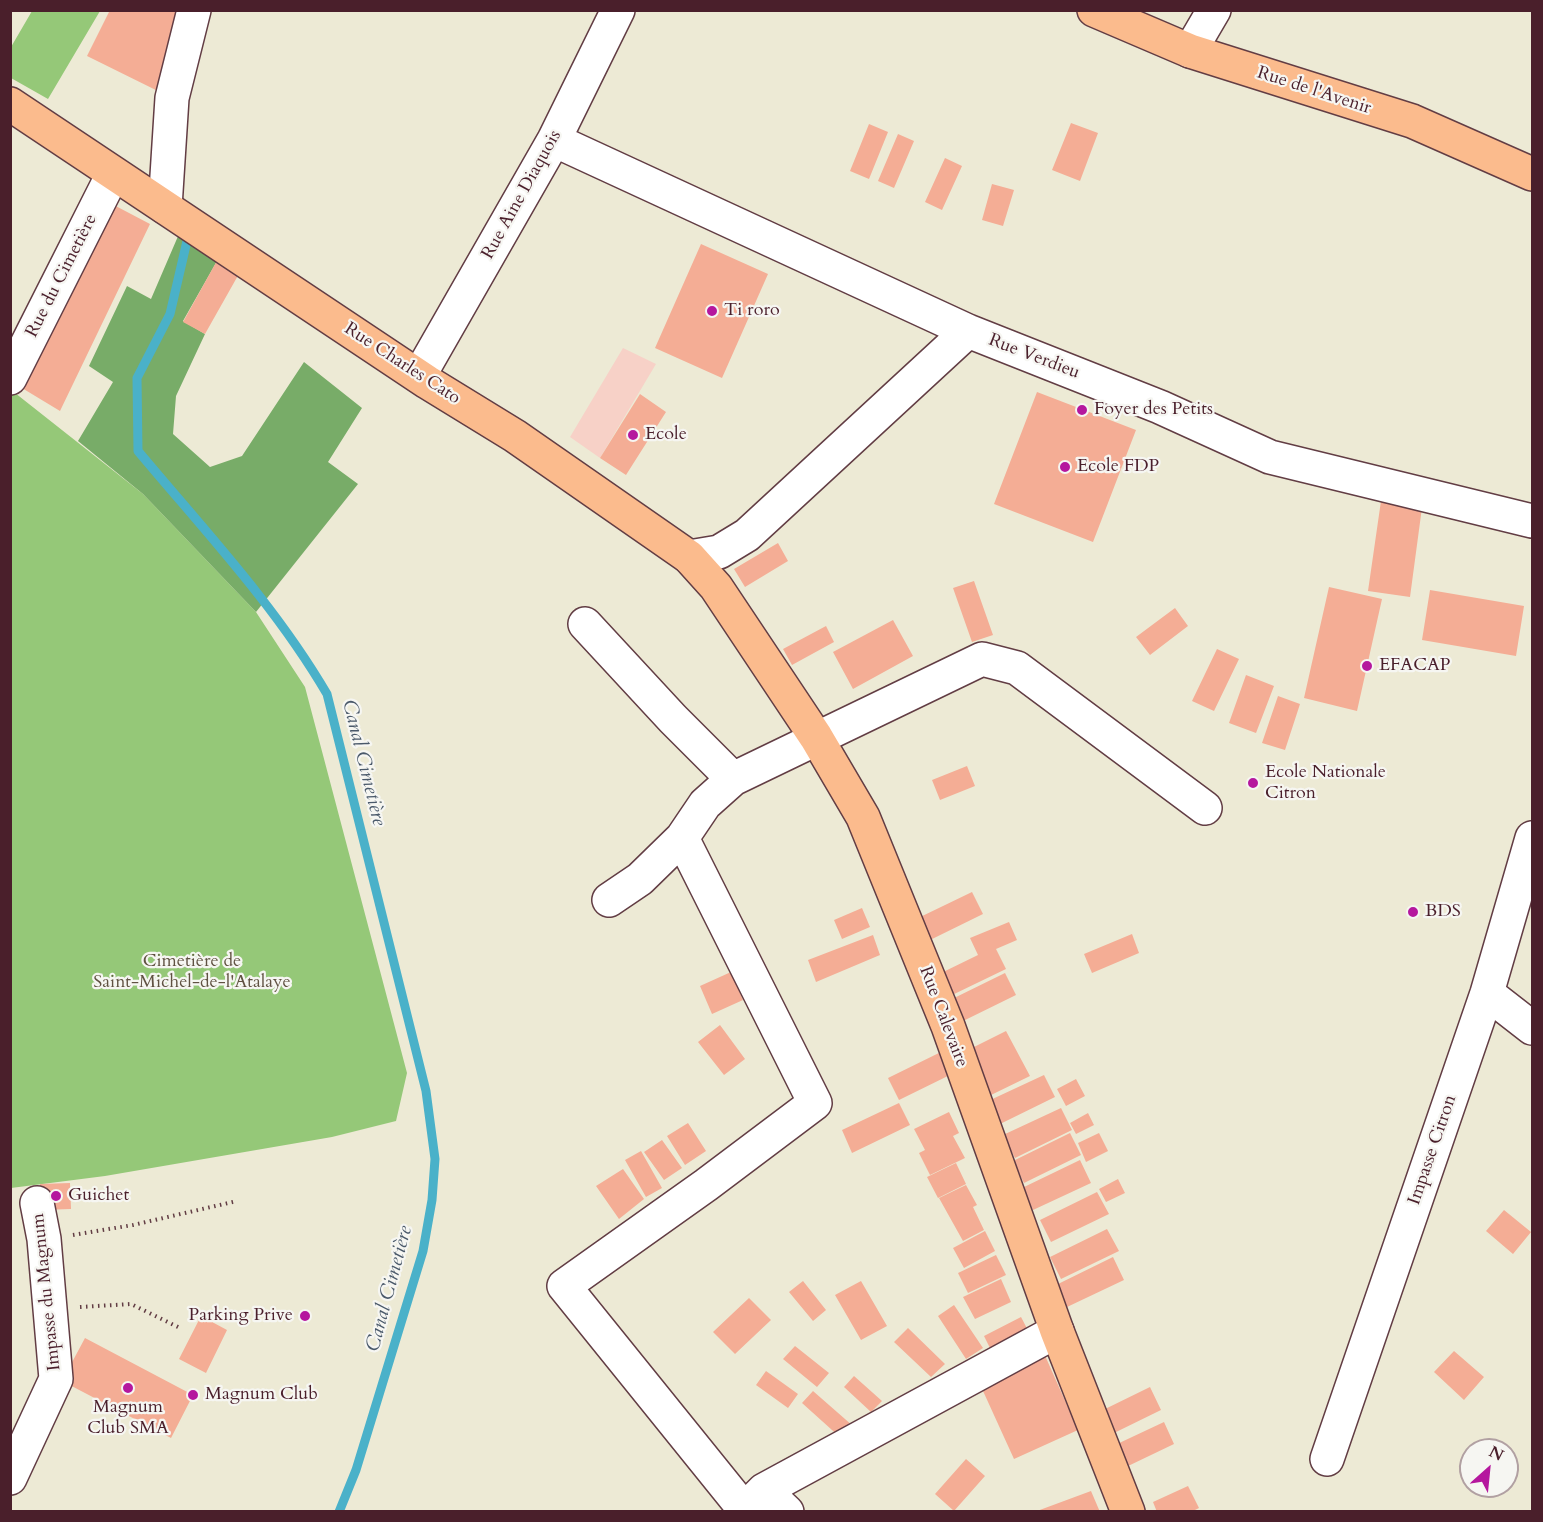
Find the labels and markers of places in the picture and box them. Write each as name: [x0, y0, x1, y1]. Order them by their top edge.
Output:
place label: Ti roro: [724, 300, 780, 322]
marker: Ti roro: [705, 304, 719, 318]
place label: Foyer des Petits: [1094, 399, 1213, 421]
marker: Foyer des Petits: [1075, 403, 1089, 417]
place label: Ecole: [645, 424, 687, 446]
marker: Ecole: [626, 428, 640, 442]
place label: Ecole FDP: [1077, 456, 1159, 478]
marker: Ecole FDP: [1058, 460, 1072, 474]
place label: EFACAP: [1379, 655, 1450, 677]
marker: EFACAP: [1360, 659, 1374, 673]
place label: Ecole Nationale Citron: [1265, 762, 1386, 804]
marker: Ecole Nationale Citron: [1246, 776, 1260, 790]
place label: BDS: [1425, 901, 1461, 923]
marker: BDS: [1406, 905, 1420, 919]
place label: Guichet: [68, 1185, 129, 1207]
marker: Guichet: [49, 1189, 63, 1203]
place label: Parking Prive: [189, 1305, 293, 1327]
marker: Parking Prive: [298, 1309, 312, 1323]
marker: Magnum Club SMA: [121, 1381, 135, 1395]
place label: Magnum Club: [205, 1384, 318, 1406]
marker: Magnum Club: [186, 1388, 200, 1402]
place label: Magnum Club SMA: [87, 1397, 169, 1440]

